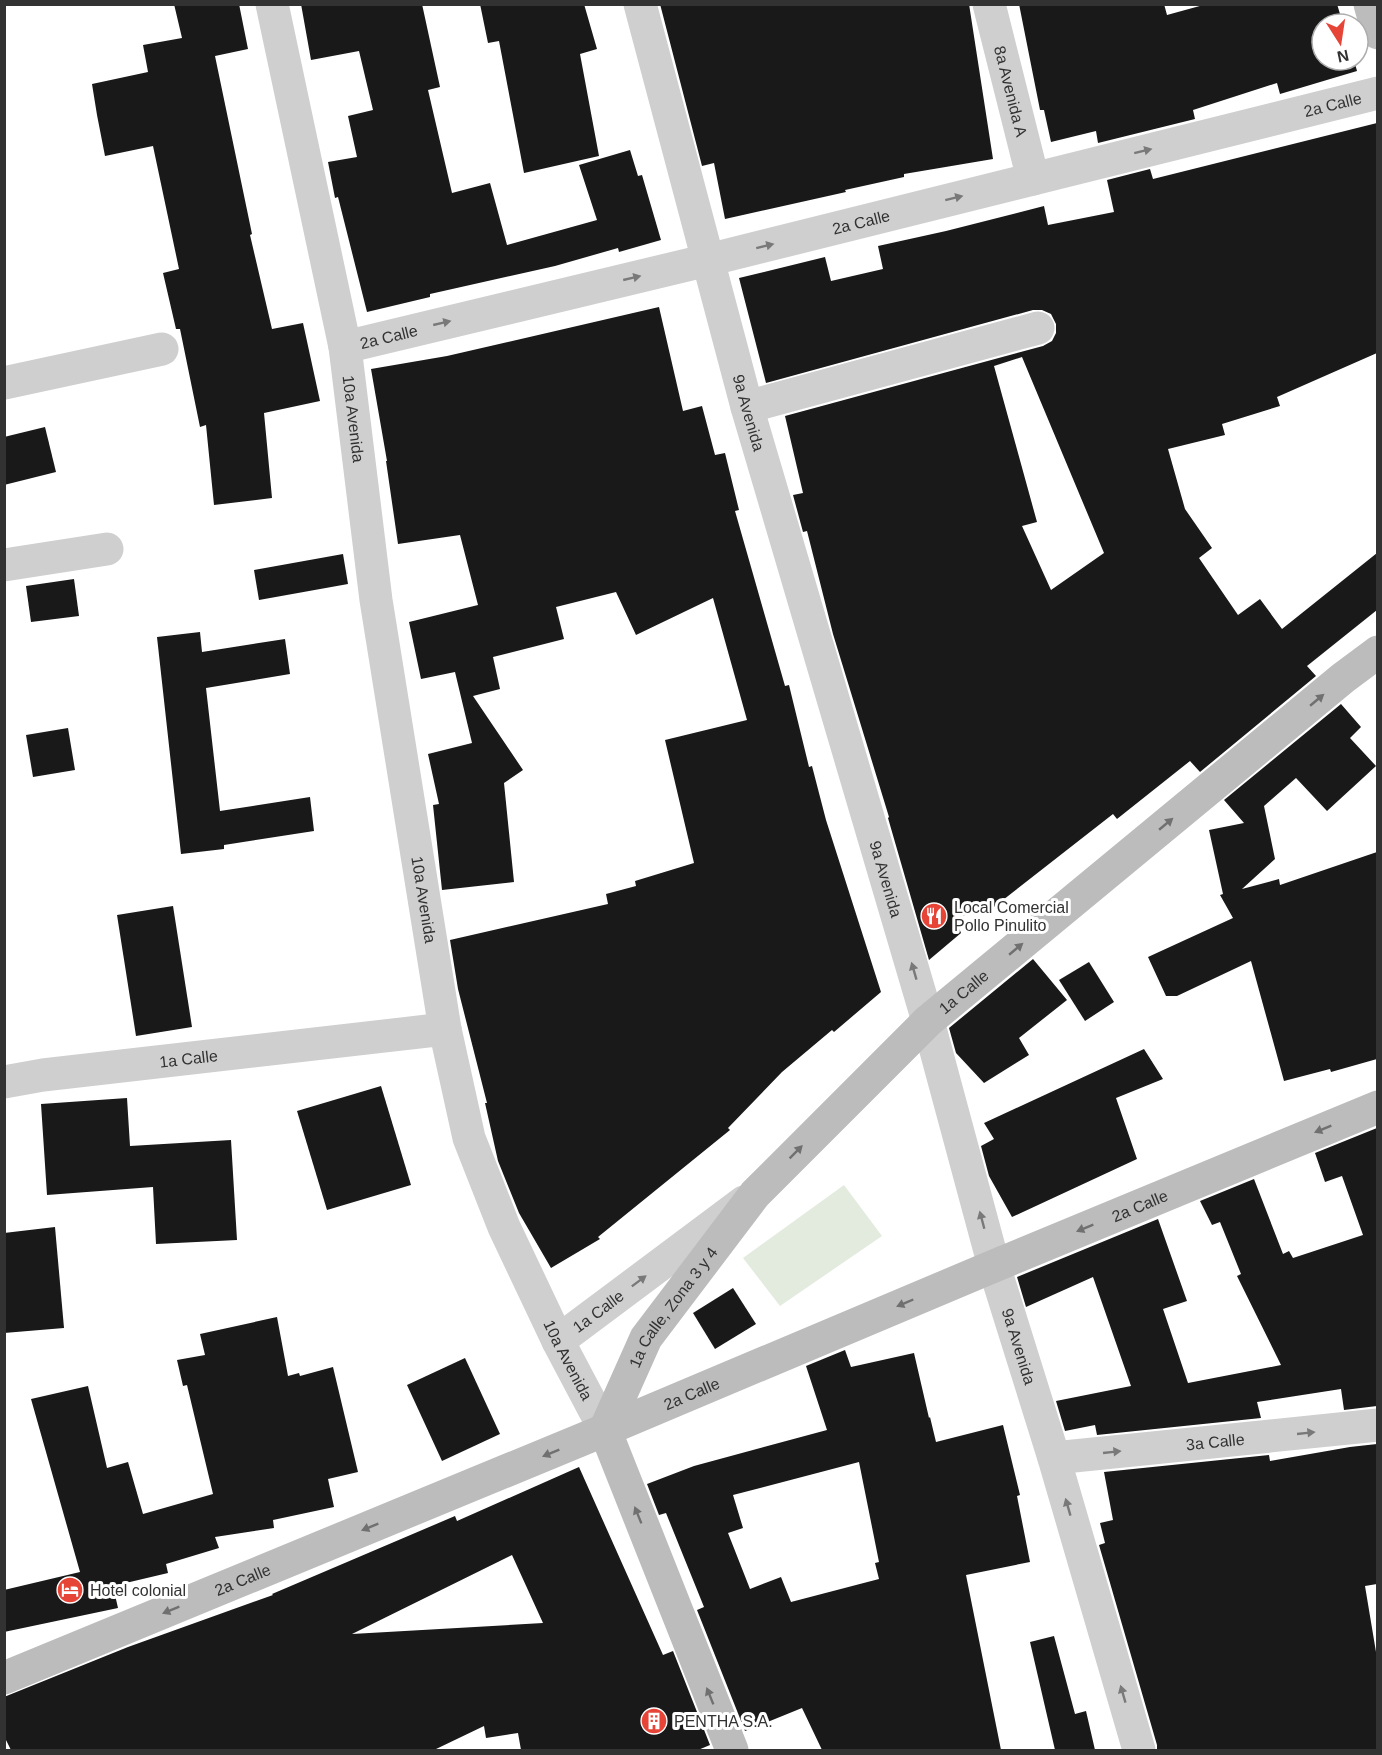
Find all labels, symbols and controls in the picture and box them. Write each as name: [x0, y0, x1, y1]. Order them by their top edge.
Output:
north arrow: [1310, 12, 1370, 72]
street label: 8a Avenida A: [991, 44, 1030, 139]
text: N: [1336, 47, 1350, 66]
street label: 2a Calle: [1302, 89, 1363, 120]
one-way arrow: [1134, 146, 1153, 156]
one-way arrow: [945, 193, 963, 203]
street label: 2a Calle: [831, 207, 892, 238]
one-way arrow: [756, 241, 774, 250]
one-way arrow: [623, 273, 641, 283]
one-way arrow: [433, 318, 452, 328]
street label: 2a Calle: [358, 322, 420, 352]
street label: 9a Avenida: [730, 373, 768, 453]
street label: 10a Avenida: [340, 374, 367, 464]
one-way arrow: [1309, 694, 1325, 707]
one-way arrow: [1158, 818, 1174, 831]
street label: 9a Avenida: [866, 839, 905, 919]
street label: 10a Avenida: [408, 855, 439, 944]
place label: Local Comercial Pollo Pinulito: [954, 899, 1069, 934]
restaurant icon: Local Comercial Pollo Pinulito: [919, 901, 949, 931]
one-way arrow: [1008, 942, 1024, 955]
one-way arrow: [909, 962, 918, 980]
street label: 1a Calle: [936, 967, 992, 1017]
street label: 1a Calle: [158, 1047, 219, 1071]
one-way arrow: [1314, 1124, 1332, 1134]
one-way arrow: [789, 1146, 803, 1160]
street label: 2a Calle: [1109, 1187, 1170, 1225]
one-way arrow: [977, 1211, 986, 1229]
one-way arrow: [1076, 1224, 1094, 1233]
street label: 1a Calle, Zona 3 y 4: [626, 1244, 721, 1370]
one-way arrow: [630, 1275, 646, 1287]
street label: 1a Calle: [570, 1287, 627, 1336]
one-way arrow: [896, 1298, 914, 1308]
street label: 9a Avenida: [999, 1306, 1039, 1387]
street label: 10a Avenida: [540, 1317, 596, 1403]
street label: 2a Calle: [661, 1375, 722, 1413]
one-way arrow: [1297, 1428, 1316, 1437]
street label: 3a Calle: [1185, 1431, 1245, 1454]
one-way arrow: [1103, 1447, 1122, 1457]
one-way arrow: [541, 1448, 559, 1458]
one-way arrow: [1063, 1498, 1072, 1516]
one-way arrow: [633, 1506, 642, 1524]
one-way arrow: [361, 1522, 379, 1532]
street label: 2a Calle: [212, 1561, 273, 1599]
hotel icon: Hotel colonial: [55, 1575, 85, 1605]
place label: Hotel colonial: [90, 1582, 186, 1599]
one-way arrow: [161, 1605, 179, 1615]
one-way arrow: [1118, 1685, 1127, 1703]
one-way arrow: [705, 1687, 715, 1705]
building icon: PENTHA S.A.: [639, 1706, 669, 1736]
place label: PENTHA S.A.: [674, 1713, 773, 1730]

